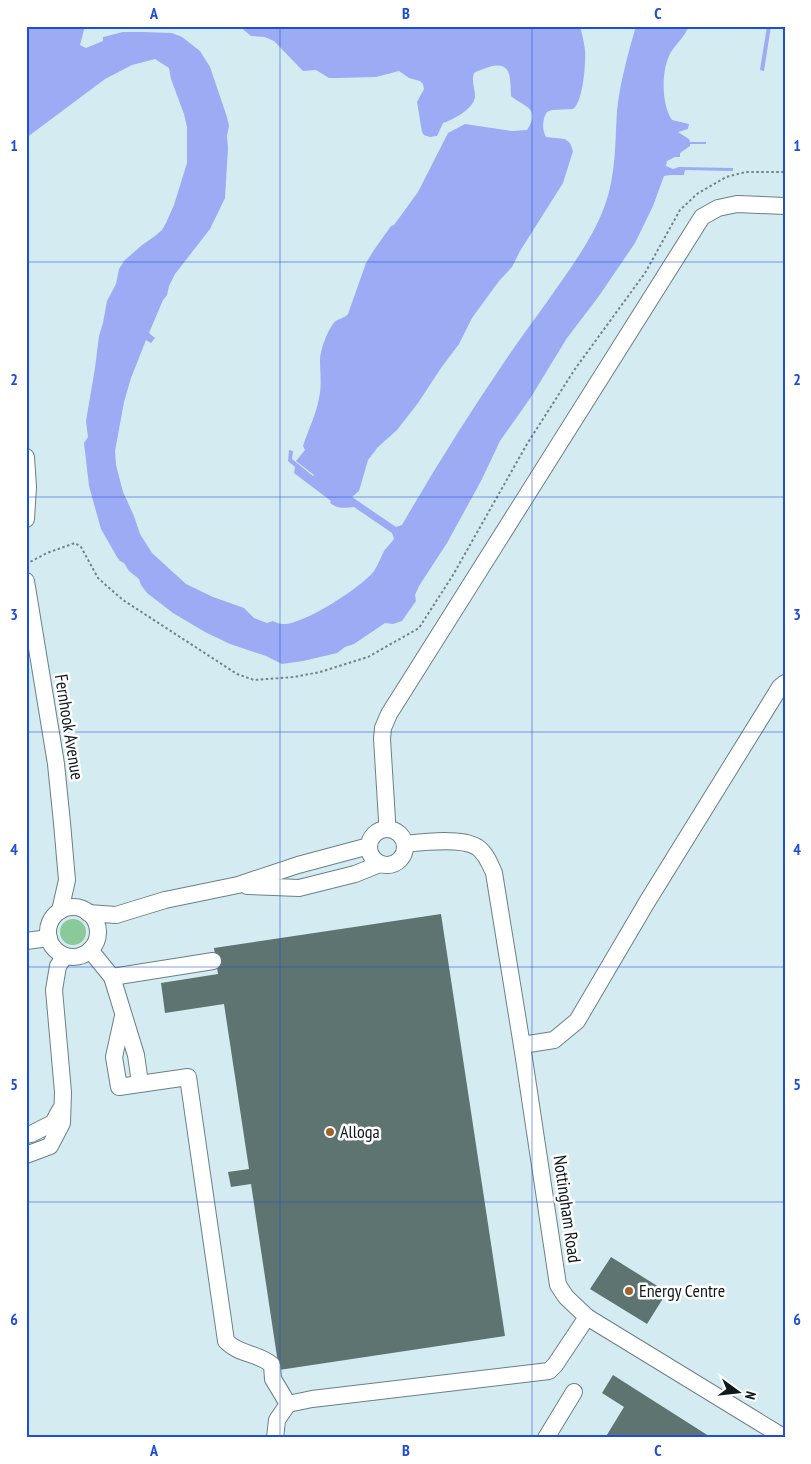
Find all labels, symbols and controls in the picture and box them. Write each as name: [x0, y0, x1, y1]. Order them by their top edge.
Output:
text: A: [149, 3, 159, 23]
text: B: [402, 3, 410, 23]
text: C: [654, 3, 662, 23]
text: 1: [10, 135, 18, 155]
text: 1: [793, 135, 801, 155]
text: 2: [10, 369, 18, 389]
text: 2: [793, 369, 801, 389]
text: 3: [10, 604, 18, 624]
text: 3: [793, 604, 801, 624]
street label: Fernhook Avenue: [50, 672, 89, 781]
text: 4: [10, 839, 18, 859]
text: 4: [793, 839, 801, 859]
text: 5: [10, 1074, 18, 1094]
text: 5: [793, 1074, 801, 1094]
place label: Alloga: [340, 1120, 380, 1143]
marker: Alloga: [324, 1126, 336, 1138]
street label: Nottingham Road: [549, 1154, 586, 1264]
place label: Energy Centre: [639, 1279, 725, 1302]
marker: Energy Centre: [623, 1285, 635, 1297]
text: 6: [10, 1309, 18, 1329]
text: 6: [793, 1309, 801, 1329]
north arrow: [714, 1366, 764, 1416]
text: N: [741, 1389, 760, 1401]
text: A: [149, 1440, 159, 1460]
text: B: [402, 1440, 410, 1460]
text: C: [654, 1440, 662, 1460]

